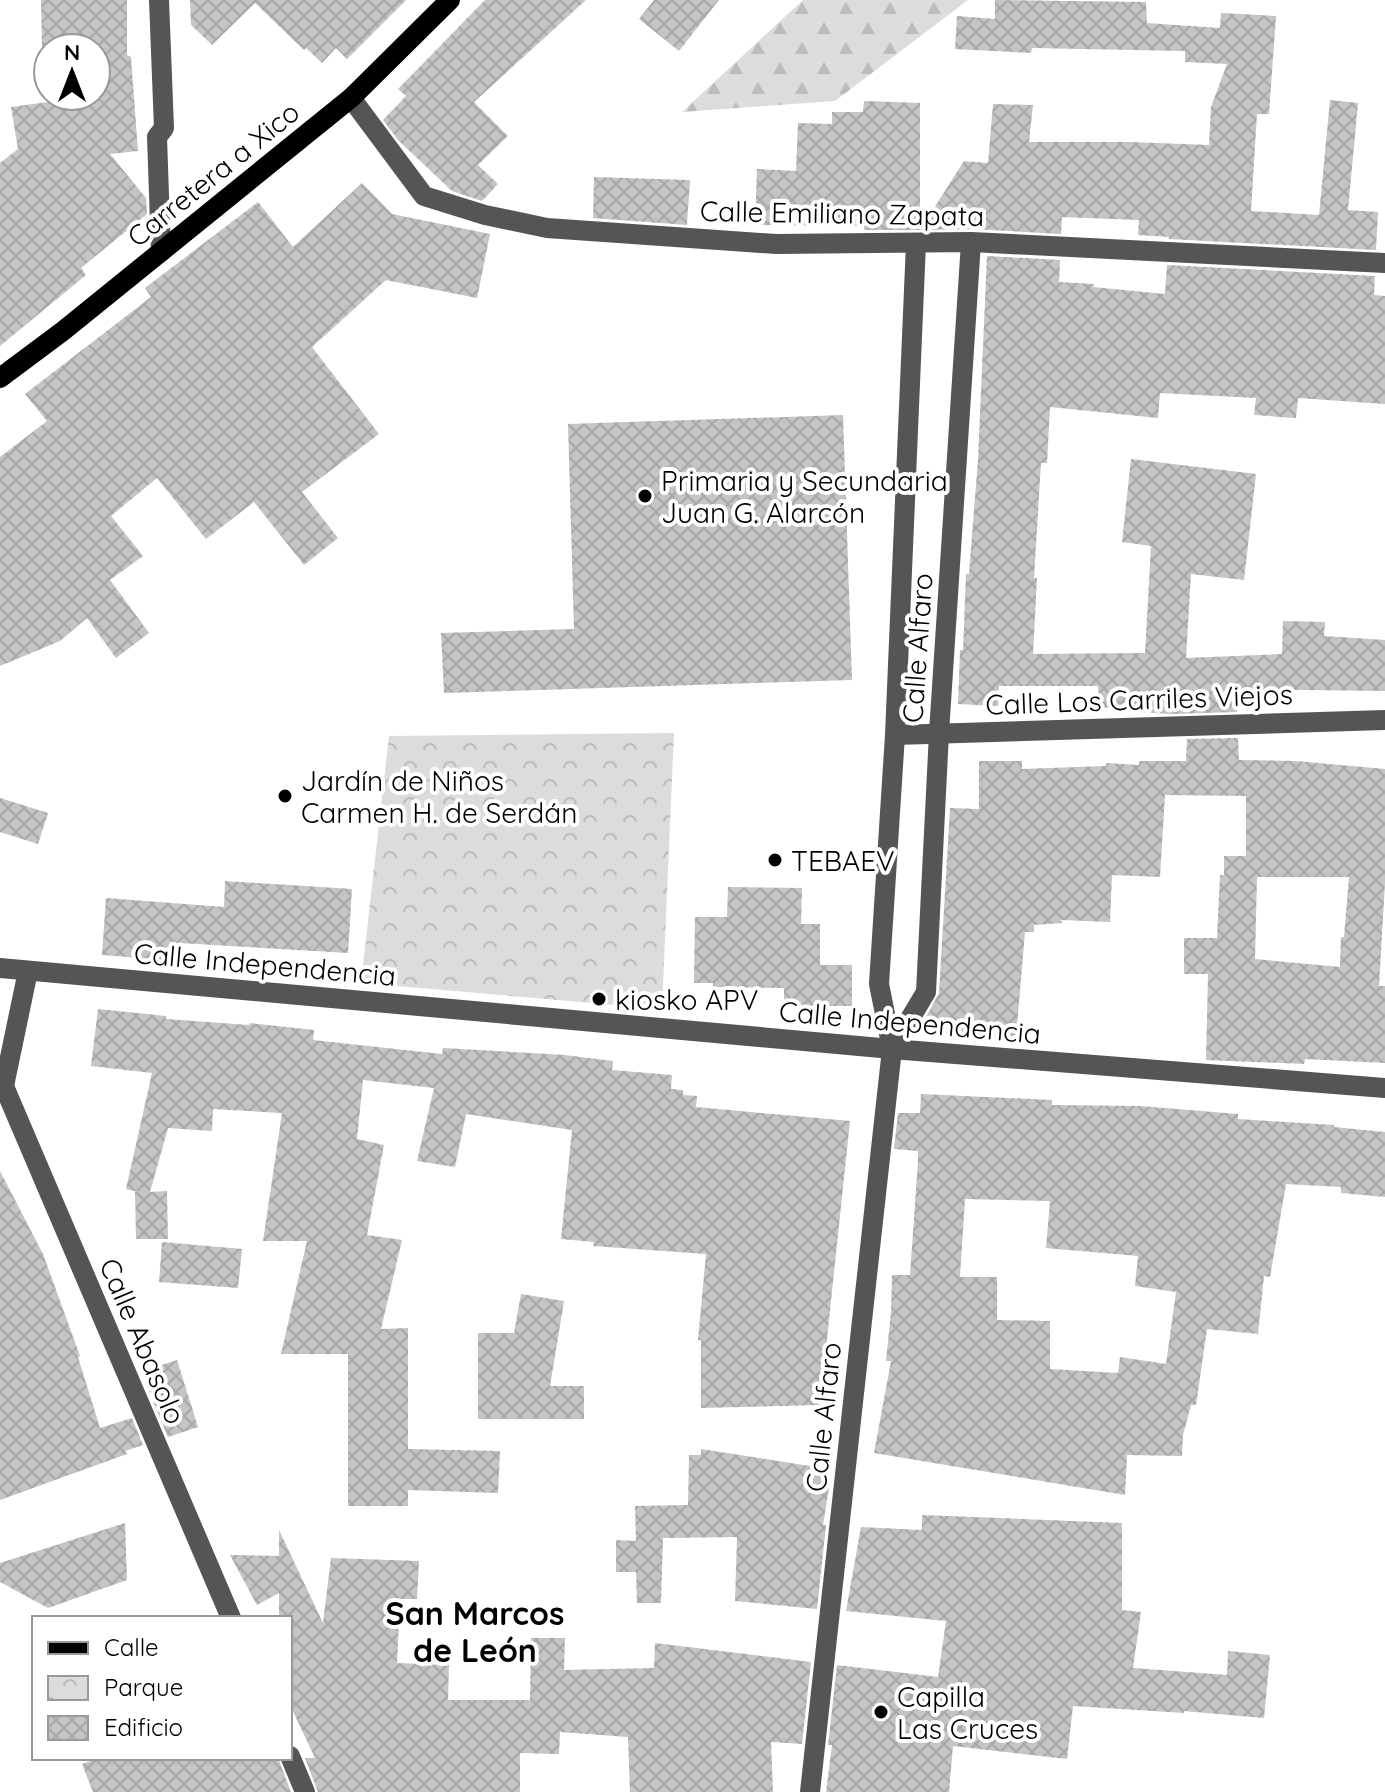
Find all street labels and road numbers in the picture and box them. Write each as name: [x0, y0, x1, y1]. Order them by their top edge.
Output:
street label: Carretera a Xico: [120, 94, 306, 254]
street label: Calle Emiliano Zapata: [700, 193, 984, 233]
street label: Calle Alfaro: [894, 572, 940, 724]
street label: Calle Los Carriles Viejos: [985, 676, 1293, 722]
street label: Calle Independencia: [133, 935, 397, 993]
street label: Calle Independencia: [778, 993, 1042, 1051]
street label: Calle Abasolo: [92, 1253, 194, 1429]
street label: Calle Alfaro: [798, 1341, 848, 1493]

